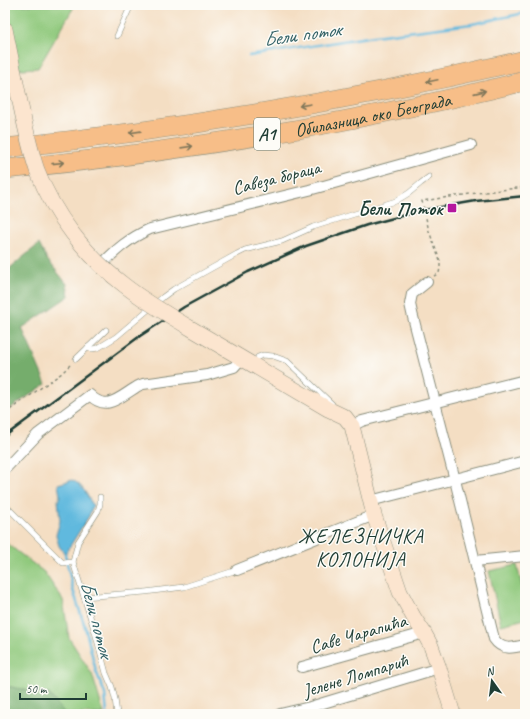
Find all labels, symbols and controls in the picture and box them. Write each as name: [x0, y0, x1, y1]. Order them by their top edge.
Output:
water label: Бели поток: [262, 16, 346, 52]
one-way arrow: [426, 77, 439, 85]
street label: Обилазница око Београда: [293, 88, 455, 143]
one-way arrow: [473, 88, 486, 96]
one-way arrow: [299, 102, 312, 110]
road number: A1: [254, 118, 280, 150]
one-way arrow: [129, 128, 142, 136]
one-way arrow: [180, 143, 193, 151]
street label: Савеза бораца: [230, 155, 325, 200]
one-way arrow: [51, 160, 64, 167]
place label: Бели Поток: [358, 197, 444, 221]
marker: Бели Поток: [446, 202, 458, 214]
district label: ЖЕЛЕЗНИЧКА КОЛОНИЈА: [298, 524, 424, 572]
water label: Бели поток: [74, 578, 120, 663]
street label: Саве Чарапића: [307, 608, 411, 659]
street label: Јелене Ломпарић: [299, 648, 411, 704]
north arrow: [472, 661, 512, 701]
text: N: [485, 663, 497, 679]
scale bar: [20, 675, 86, 701]
text: 50 m: [26, 681, 48, 697]

